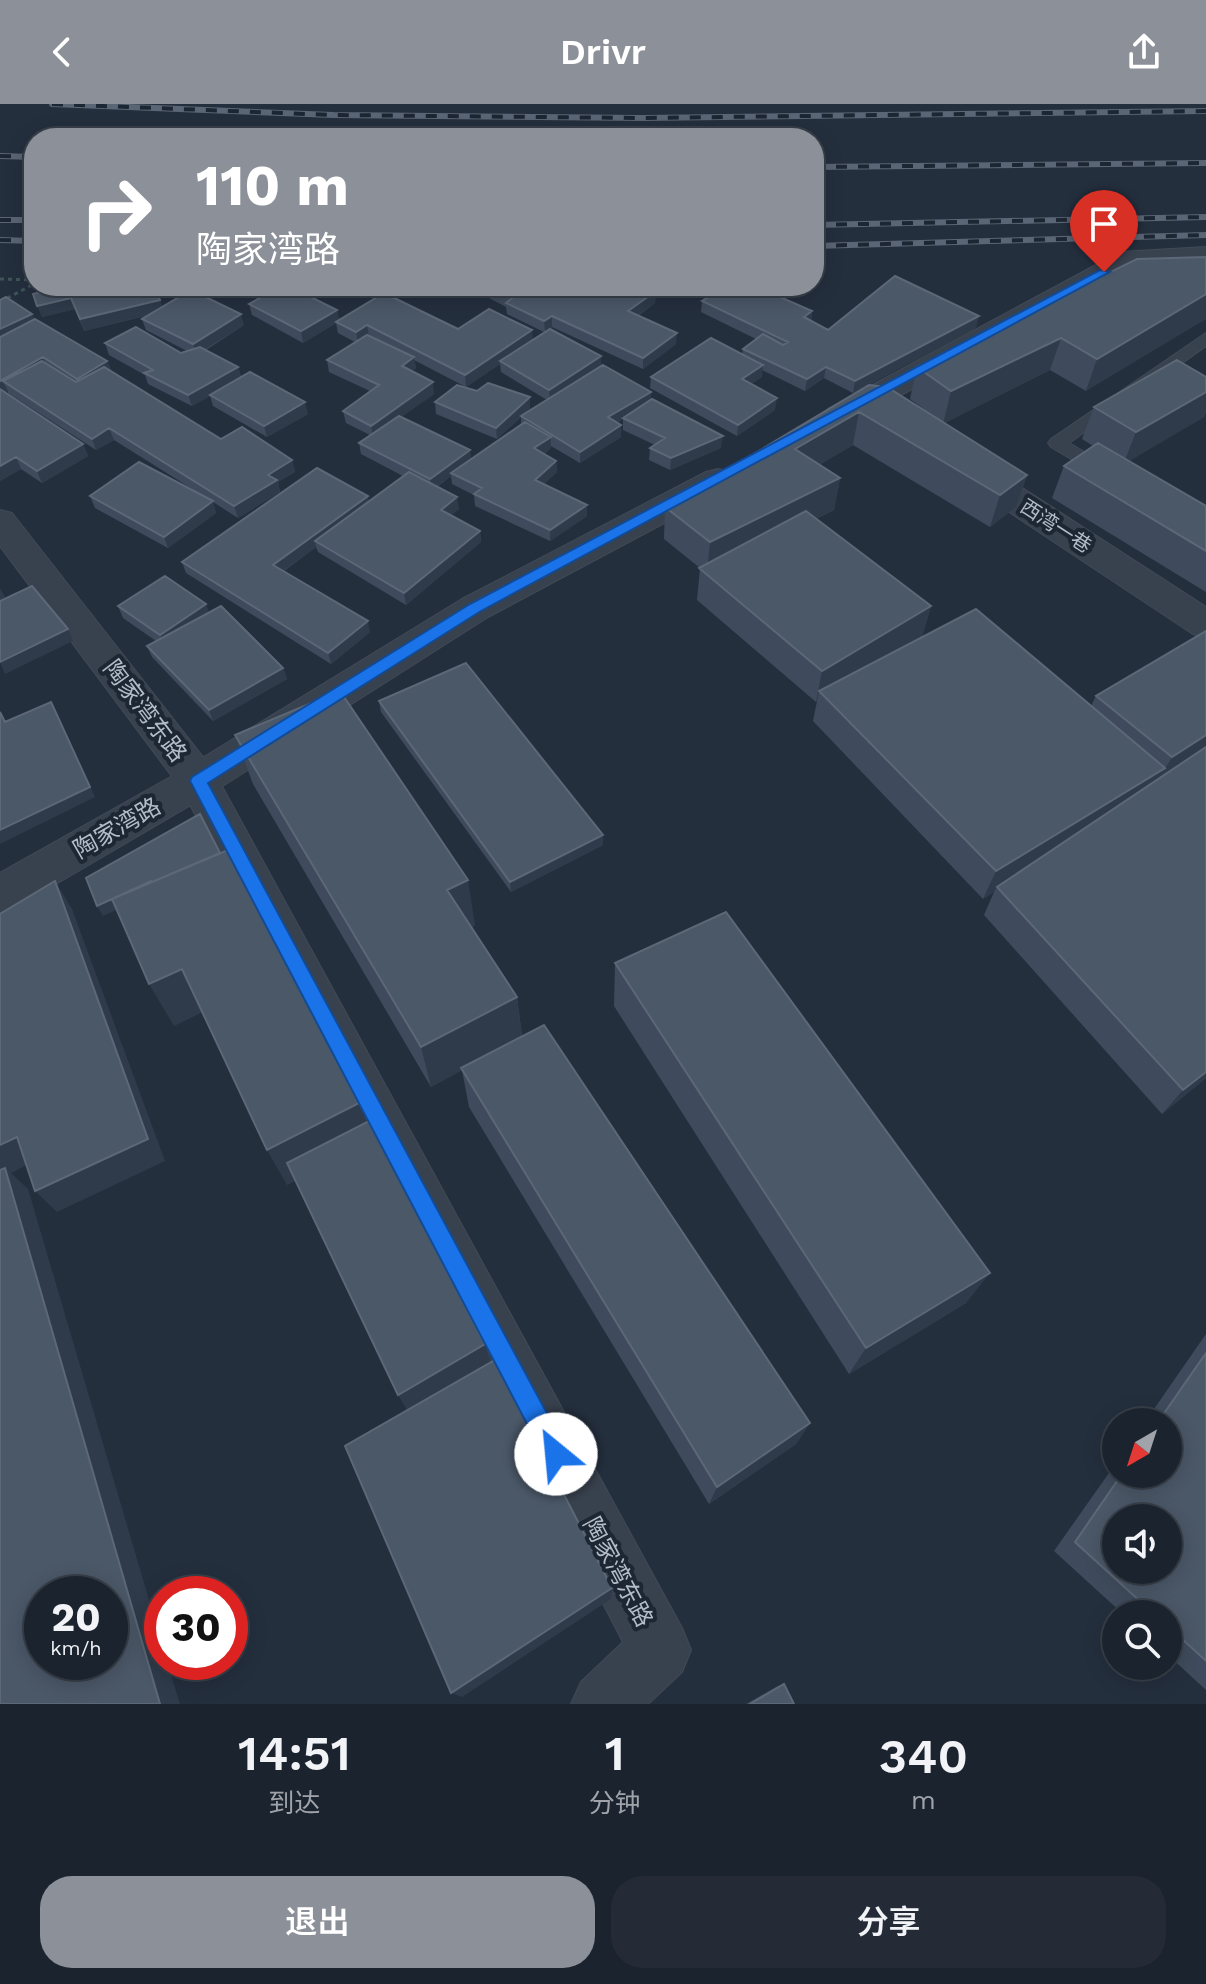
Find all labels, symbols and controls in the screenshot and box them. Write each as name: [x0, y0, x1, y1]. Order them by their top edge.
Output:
icon: back: [40, 30, 84, 74]
icon: share: [1122, 30, 1166, 74]
text: Drivr: [560, 31, 646, 73]
text: 110 m: [196, 153, 349, 219]
icon: right: [64, 160, 168, 264]
pin: [1070, 190, 1138, 272]
icon: arrive: [1082, 202, 1126, 246]
text: 陶家湾路: [196, 229, 340, 271]
street label: 西湾一巷: [1016, 494, 1096, 558]
street label: 陶家湾东路: [98, 655, 192, 767]
street label: 陶家湾路: [68, 792, 166, 864]
north arrow: [1102, 1408, 1182, 1488]
map controls: [1102, 1408, 1182, 1680]
position arrow: [514, 1412, 598, 1496]
button: sound: [1102, 1504, 1182, 1584]
street label: 陶家湾东路: [577, 1512, 659, 1632]
speed limit sign: 30: [144, 1576, 248, 1680]
text: 20: [51, 1594, 101, 1641]
button: search: [1102, 1600, 1182, 1680]
text: km/h: [50, 1636, 102, 1660]
text: 14:51: [238, 1725, 351, 1782]
text: 1: [605, 1725, 625, 1782]
text: 340: [879, 1728, 968, 1785]
text: m: [911, 1785, 936, 1815]
text: 到达: [268, 1788, 320, 1818]
text: 分钟: [589, 1788, 641, 1818]
button: 退出: [40, 1876, 595, 1968]
button: 分享: [611, 1876, 1166, 1968]

